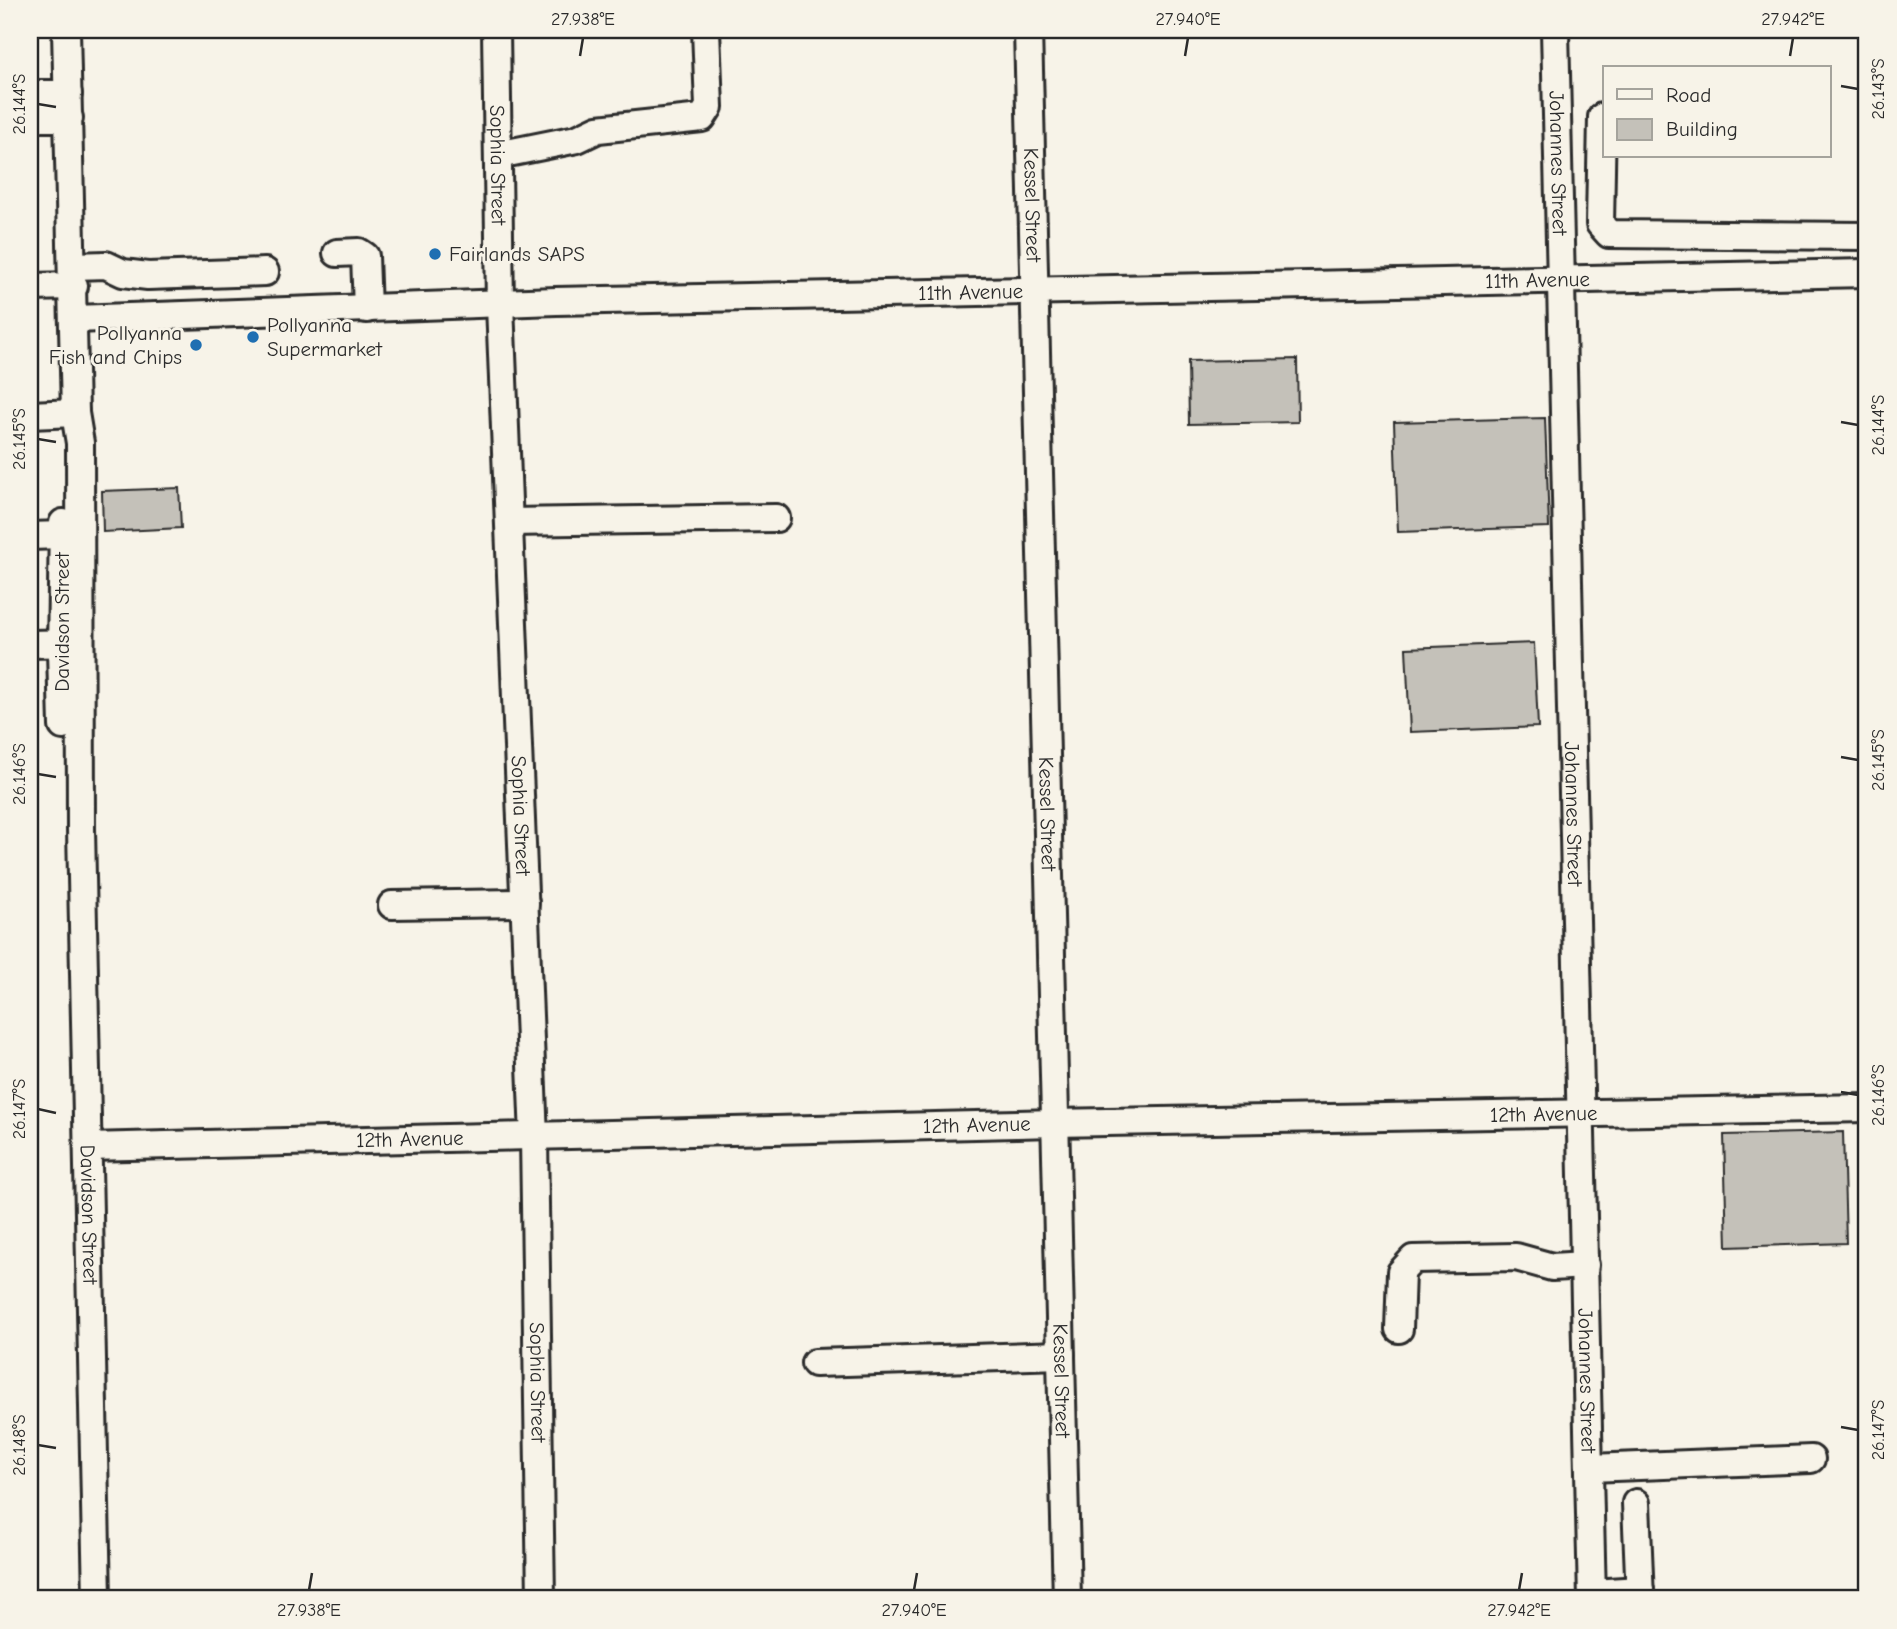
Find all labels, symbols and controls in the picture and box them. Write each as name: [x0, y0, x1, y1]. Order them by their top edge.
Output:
text: 27.938°E: [551, 9, 615, 30]
text: 27.940°E: [1155, 9, 1221, 30]
text: 27.942°E: [1761, 9, 1825, 30]
text: 26.143°S: [1868, 58, 1889, 120]
legend: [1603, 66, 1830, 158]
text: 26.144°S: [9, 74, 30, 134]
text: Road: [1666, 83, 1711, 107]
street label: Johannes Street: [1544, 90, 1572, 237]
street label: Sophia Street: [485, 105, 511, 226]
text: Building: [1666, 117, 1738, 141]
street label: Kessel Street: [1019, 147, 1046, 263]
place label: Fairlands SAPS: [449, 242, 585, 266]
marker: Fairlands SAPS: [427, 246, 443, 262]
street label: 11th Avenue: [1485, 267, 1590, 293]
street label: 11th Avenue: [918, 279, 1023, 305]
place label: Pollyanna Supermarket: [267, 313, 383, 361]
place label: Pollyanna Fish and Chips: [49, 321, 182, 369]
marker: Pollyanna Supermarket: [245, 329, 261, 345]
marker: Pollyanna Fish and Chips: [188, 337, 204, 353]
text: 26.144°S: [1868, 395, 1889, 455]
text: 26.145°S: [9, 408, 30, 470]
street label: Davidson Street: [50, 551, 74, 692]
text: 26.145°S: [1868, 729, 1889, 791]
street label: Johannes Street: [1560, 741, 1587, 888]
text: 26.146°S: [9, 743, 30, 805]
street label: Sophia Street: [506, 755, 535, 877]
street label: Kessel Street: [1034, 756, 1061, 872]
text: 26.146°S: [1868, 1064, 1889, 1126]
text: 26.147°S: [9, 1079, 30, 1139]
street label: 12th Avenue: [1490, 1101, 1598, 1127]
street label: 12th Avenue: [923, 1112, 1031, 1138]
street label: 12th Avenue: [356, 1126, 464, 1152]
street label: Davidson Street: [76, 1144, 102, 1286]
street label: Johannes Street: [1573, 1308, 1601, 1454]
street label: Sophia Street: [525, 1322, 551, 1444]
street label: Kessel Street: [1048, 1323, 1075, 1439]
text: 26.147°S: [1868, 1400, 1889, 1460]
text: 26.148°S: [9, 1414, 30, 1476]
text: 27.938°E: [277, 1600, 341, 1621]
text: 27.940°E: [881, 1600, 947, 1621]
text: 27.942°E: [1487, 1600, 1551, 1621]

